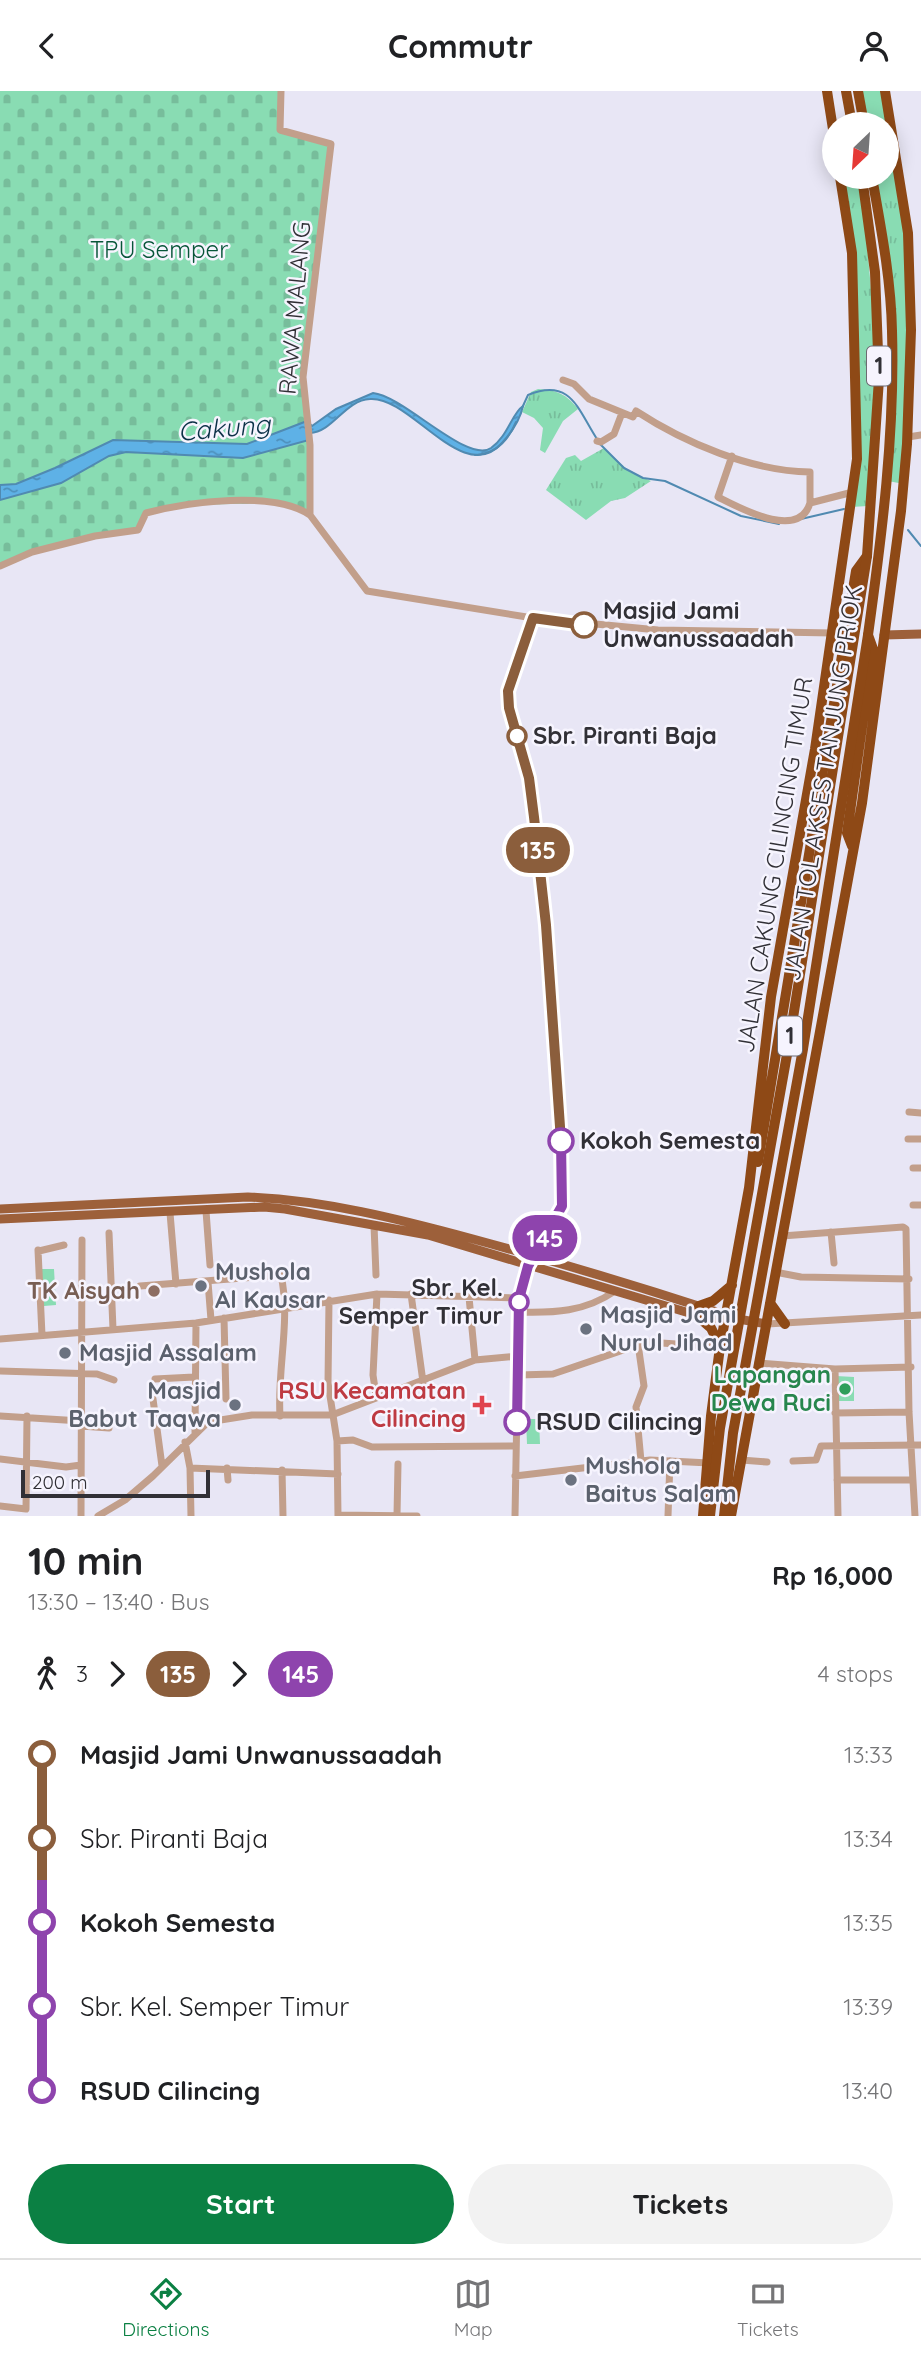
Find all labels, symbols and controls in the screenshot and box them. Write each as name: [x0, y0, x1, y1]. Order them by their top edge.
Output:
text: Commutr: [388, 26, 533, 66]
icon: back: [28, 27, 66, 65]
icon: person: [855, 27, 893, 65]
north arrow: [822, 112, 900, 189]
map controls: [822, 112, 899, 189]
street label: RAWA MALANG: [271, 220, 317, 396]
park label: TPU Semper: [90, 234, 228, 264]
road number: 1: [867, 347, 891, 385]
water label: Cakung: [176, 407, 273, 448]
street label: JALAN TOL AKSES TANJUNG PRIOK: [776, 583, 868, 983]
place label: Masjid Jami Unwanussaadah: [603, 595, 794, 653]
marker: Masjid Jami Unwanussaadah: [571, 612, 597, 638]
street label: JALAN CAKUNG CILINCING TIMUR: [729, 675, 819, 1055]
place label: Sbr. Piranti Baja: [533, 720, 717, 750]
marker: Sbr. Piranti Baja: [507, 726, 527, 746]
line badge: 135: [498, 827, 578, 873]
text: 135: [520, 835, 556, 865]
road number: 1: [778, 1017, 802, 1055]
place label: Kokoh Semesta: [580, 1125, 760, 1155]
marker: Kokoh Semesta: [548, 1128, 574, 1154]
line badge: 145: [505, 1215, 585, 1261]
text: 145: [526, 1223, 564, 1253]
place label: Mushola Al Kausar: [215, 1256, 325, 1314]
place label: Sbr. Kel. Semper Timur: [339, 1272, 503, 1330]
place label: TK Aisyah: [27, 1275, 140, 1305]
marker: Mushola Al Kausar: [193, 1278, 209, 1294]
marker: TK Aisyah: [146, 1283, 162, 1299]
marker: Sbr. Kel. Semper Timur: [509, 1292, 529, 1312]
place label: Masjid Jami Nurul Jihad: [600, 1299, 736, 1357]
marker: Masjid Jami Nurul Jihad: [578, 1321, 594, 1337]
place label: Masjid Assalam: [79, 1337, 257, 1367]
marker: Masjid Assalam: [57, 1345, 73, 1361]
place label: Lapangan Dewa Ruci: [711, 1359, 831, 1417]
place label: Masjid Babut Taqwa: [68, 1375, 221, 1433]
place label: RSU Kecamatan Cilincing: [278, 1375, 466, 1433]
marker: Lapangan Dewa Ruci: [837, 1381, 853, 1397]
marker: RSU Kecamatan Cilincing: [472, 1395, 492, 1415]
marker: Masjid Babut Taqwa: [227, 1397, 243, 1413]
place label: RSUD Cilincing: [536, 1406, 703, 1436]
marker: RSUD Cilincing: [504, 1409, 530, 1435]
place label: Mushola Baitus Salam: [585, 1450, 737, 1508]
scale bar: [21, 1467, 210, 1499]
text: 200 m: [32, 1470, 88, 1494]
marker: Mushola Baitus Salam: [563, 1472, 579, 1488]
text: 10 min: [28, 1537, 143, 1585]
text: Rp 16,000: [772, 1559, 893, 1592]
text: 13:30 – 13:40 · Bus: [28, 1587, 209, 1616]
icon: walk: [28, 1655, 66, 1693]
icon: forward: [98, 1655, 136, 1693]
icon: forward: [220, 1655, 258, 1693]
text: 3: [76, 1659, 88, 1688]
text: 135: [160, 1659, 196, 1689]
text: 145: [282, 1659, 319, 1689]
text: 4 stops: [818, 1659, 893, 1688]
text: Masjid Jami Unwanussaadah: [80, 1738, 442, 1771]
text: 13:33: [844, 1740, 893, 1769]
text: Sbr. Piranti Baja: [80, 1822, 268, 1855]
text: 13:34: [844, 1824, 893, 1853]
text: Kokoh Semesta: [80, 1906, 275, 1939]
text: 13:35: [844, 1908, 893, 1937]
text: Sbr. Kel. Semper Timur: [80, 1990, 349, 2023]
text: 13:39: [843, 1992, 893, 2021]
text: RSUD Cilincing: [80, 2074, 260, 2107]
text: 13:40: [842, 2076, 893, 2105]
button: Start: [28, 2164, 454, 2244]
button: Tickets: [468, 2164, 893, 2244]
tab: Directions: [122, 2275, 209, 2341]
tab: Map: [454, 2275, 493, 2341]
tab: Tickets: [737, 2275, 799, 2341]

